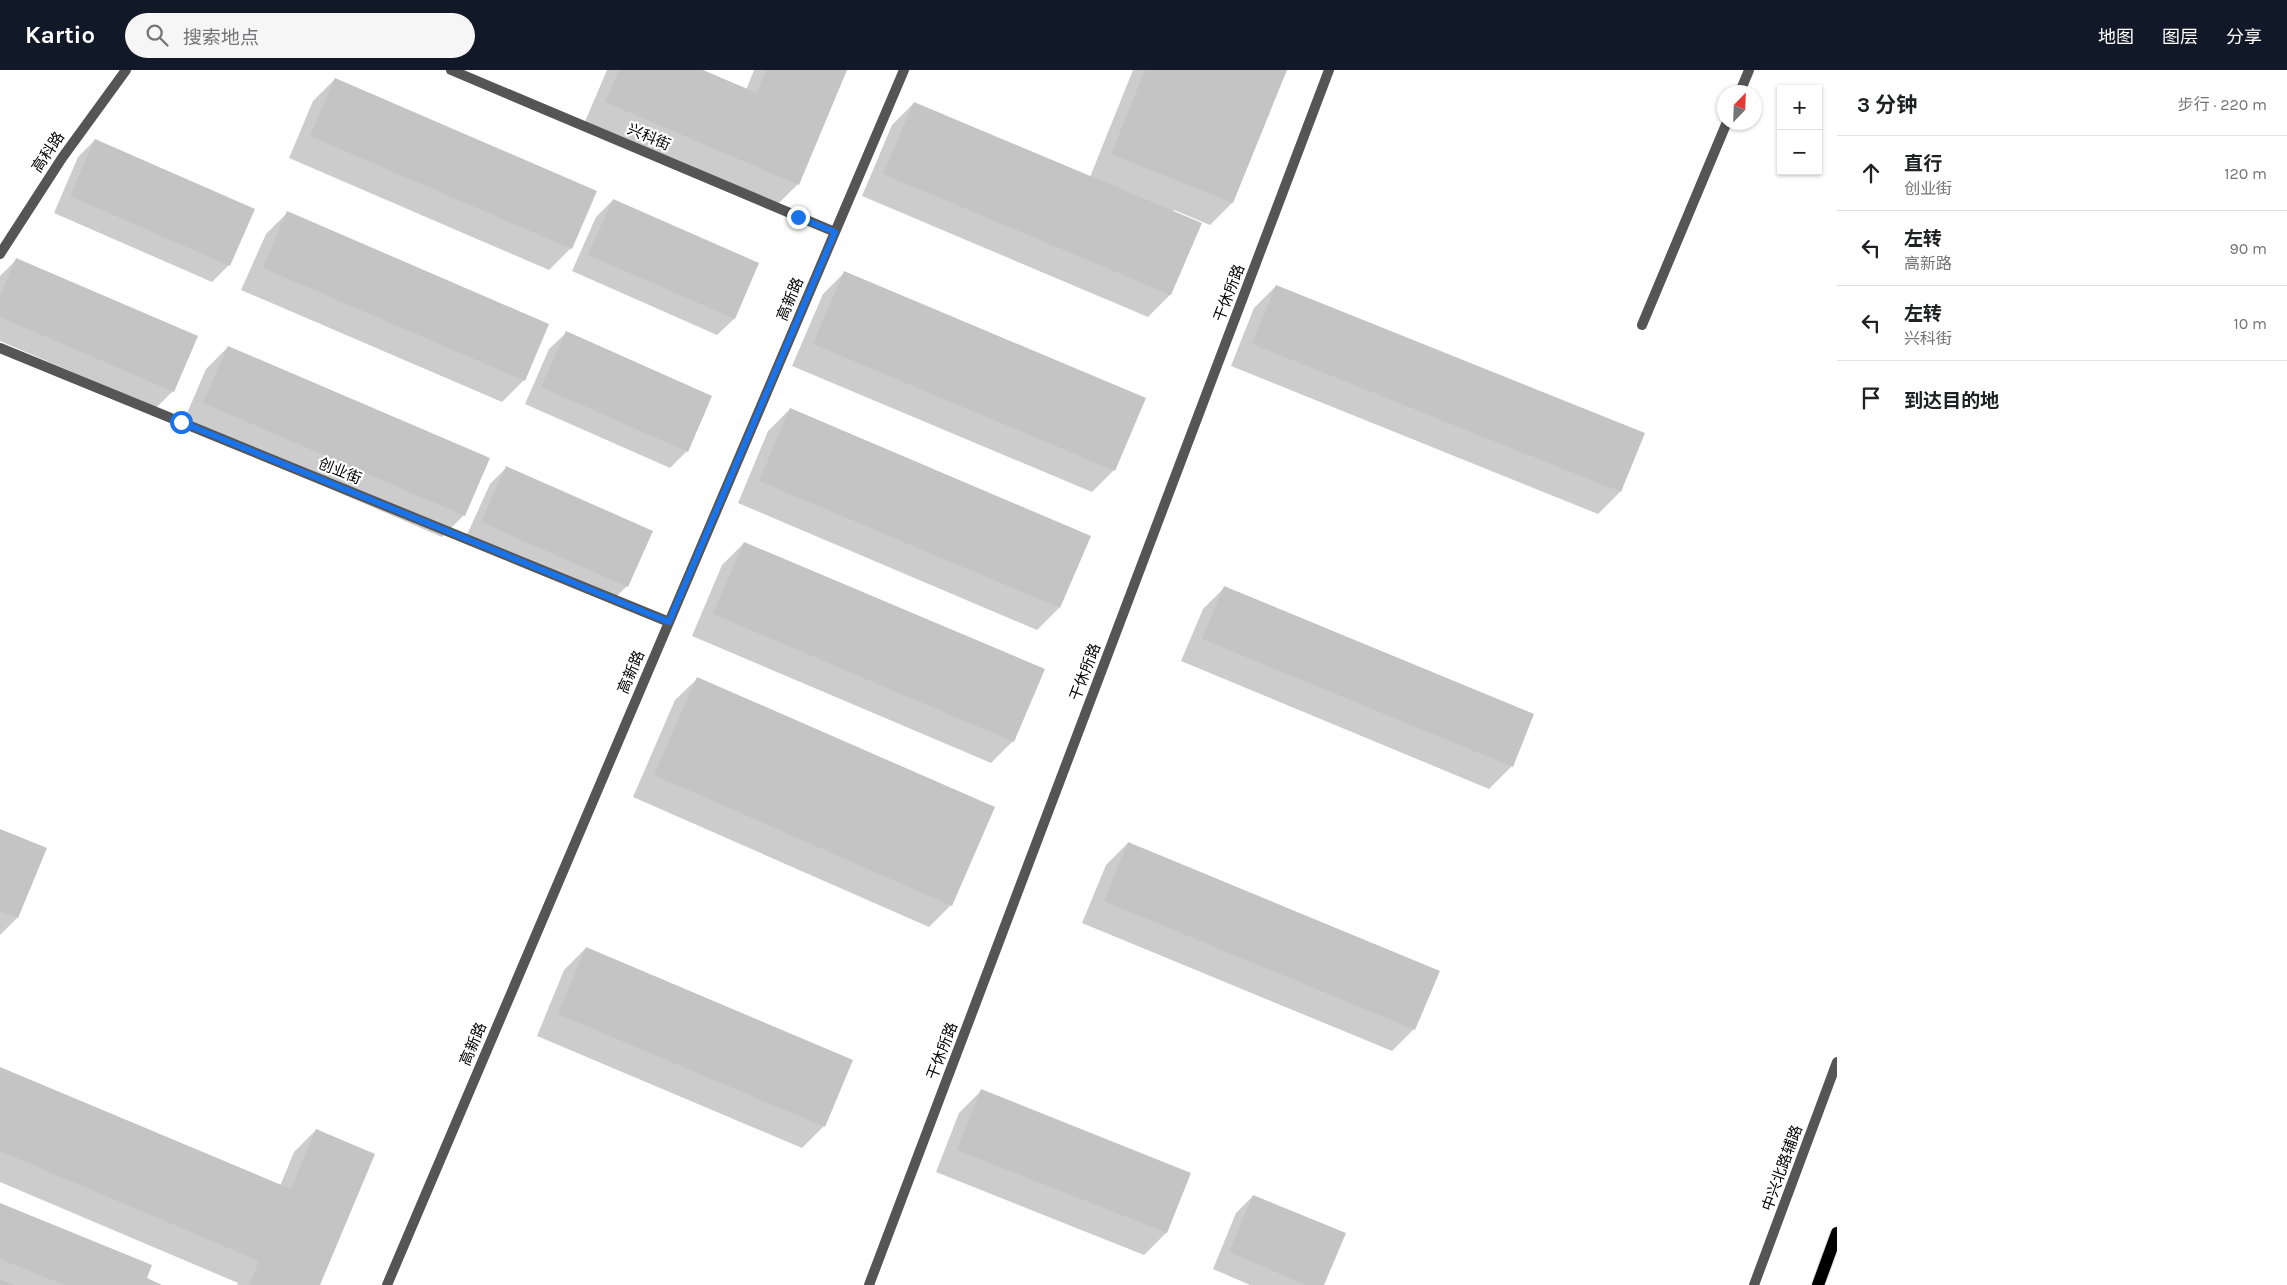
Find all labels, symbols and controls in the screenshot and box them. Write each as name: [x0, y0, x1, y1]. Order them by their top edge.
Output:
search box: [125, 13, 475, 58]
text: Kartio: [25, 21, 95, 49]
icon: search: [143, 21, 171, 49]
text: 地图: [2098, 26, 2134, 48]
text: 图层: [2162, 26, 2198, 48]
text: 分享: [2226, 26, 2262, 48]
text: 搜索地点: [183, 27, 259, 49]
north arrow: [1717, 85, 1762, 130]
map controls: [1777, 85, 1822, 175]
button: +: [1777, 85, 1822, 130]
text: 3 分钟: [1857, 93, 1917, 117]
text: 步行 · 220 m: [2178, 95, 2267, 114]
street label: 兴科街: [625, 120, 673, 154]
street label: 高科路: [28, 128, 68, 176]
button: −: [1777, 130, 1822, 175]
text: 直行: [1904, 153, 1942, 175]
icon: ahead: [1857, 159, 1885, 187]
text: 120 m: [2224, 164, 2267, 183]
text: 创业街: [1904, 179, 1952, 198]
route end: [787, 206, 810, 229]
text: 左转: [1904, 228, 1942, 250]
icon: left: [1857, 234, 1885, 262]
text: 90 m: [2229, 239, 2267, 258]
text: 高新路: [1904, 254, 1952, 273]
street label: 干休所路: [1210, 262, 1248, 324]
street label: 高新路: [773, 275, 807, 323]
text: 左转: [1904, 303, 1942, 325]
icon: left: [1857, 309, 1885, 337]
text: 10 m: [2233, 314, 2267, 333]
text: 兴科街: [1904, 329, 1952, 348]
icon: arrive: [1857, 384, 1885, 412]
text: 到达目的地: [1904, 390, 1999, 412]
route start: [170, 411, 193, 434]
street label: 创业街: [316, 454, 364, 488]
street label: 干休所路: [1066, 641, 1104, 703]
street label: 高新路: [614, 648, 648, 696]
street label: 高新路: [456, 1020, 490, 1068]
street label: 干休所路: [923, 1020, 961, 1082]
street label: 中兴北路辅路: [1758, 1123, 1806, 1213]

